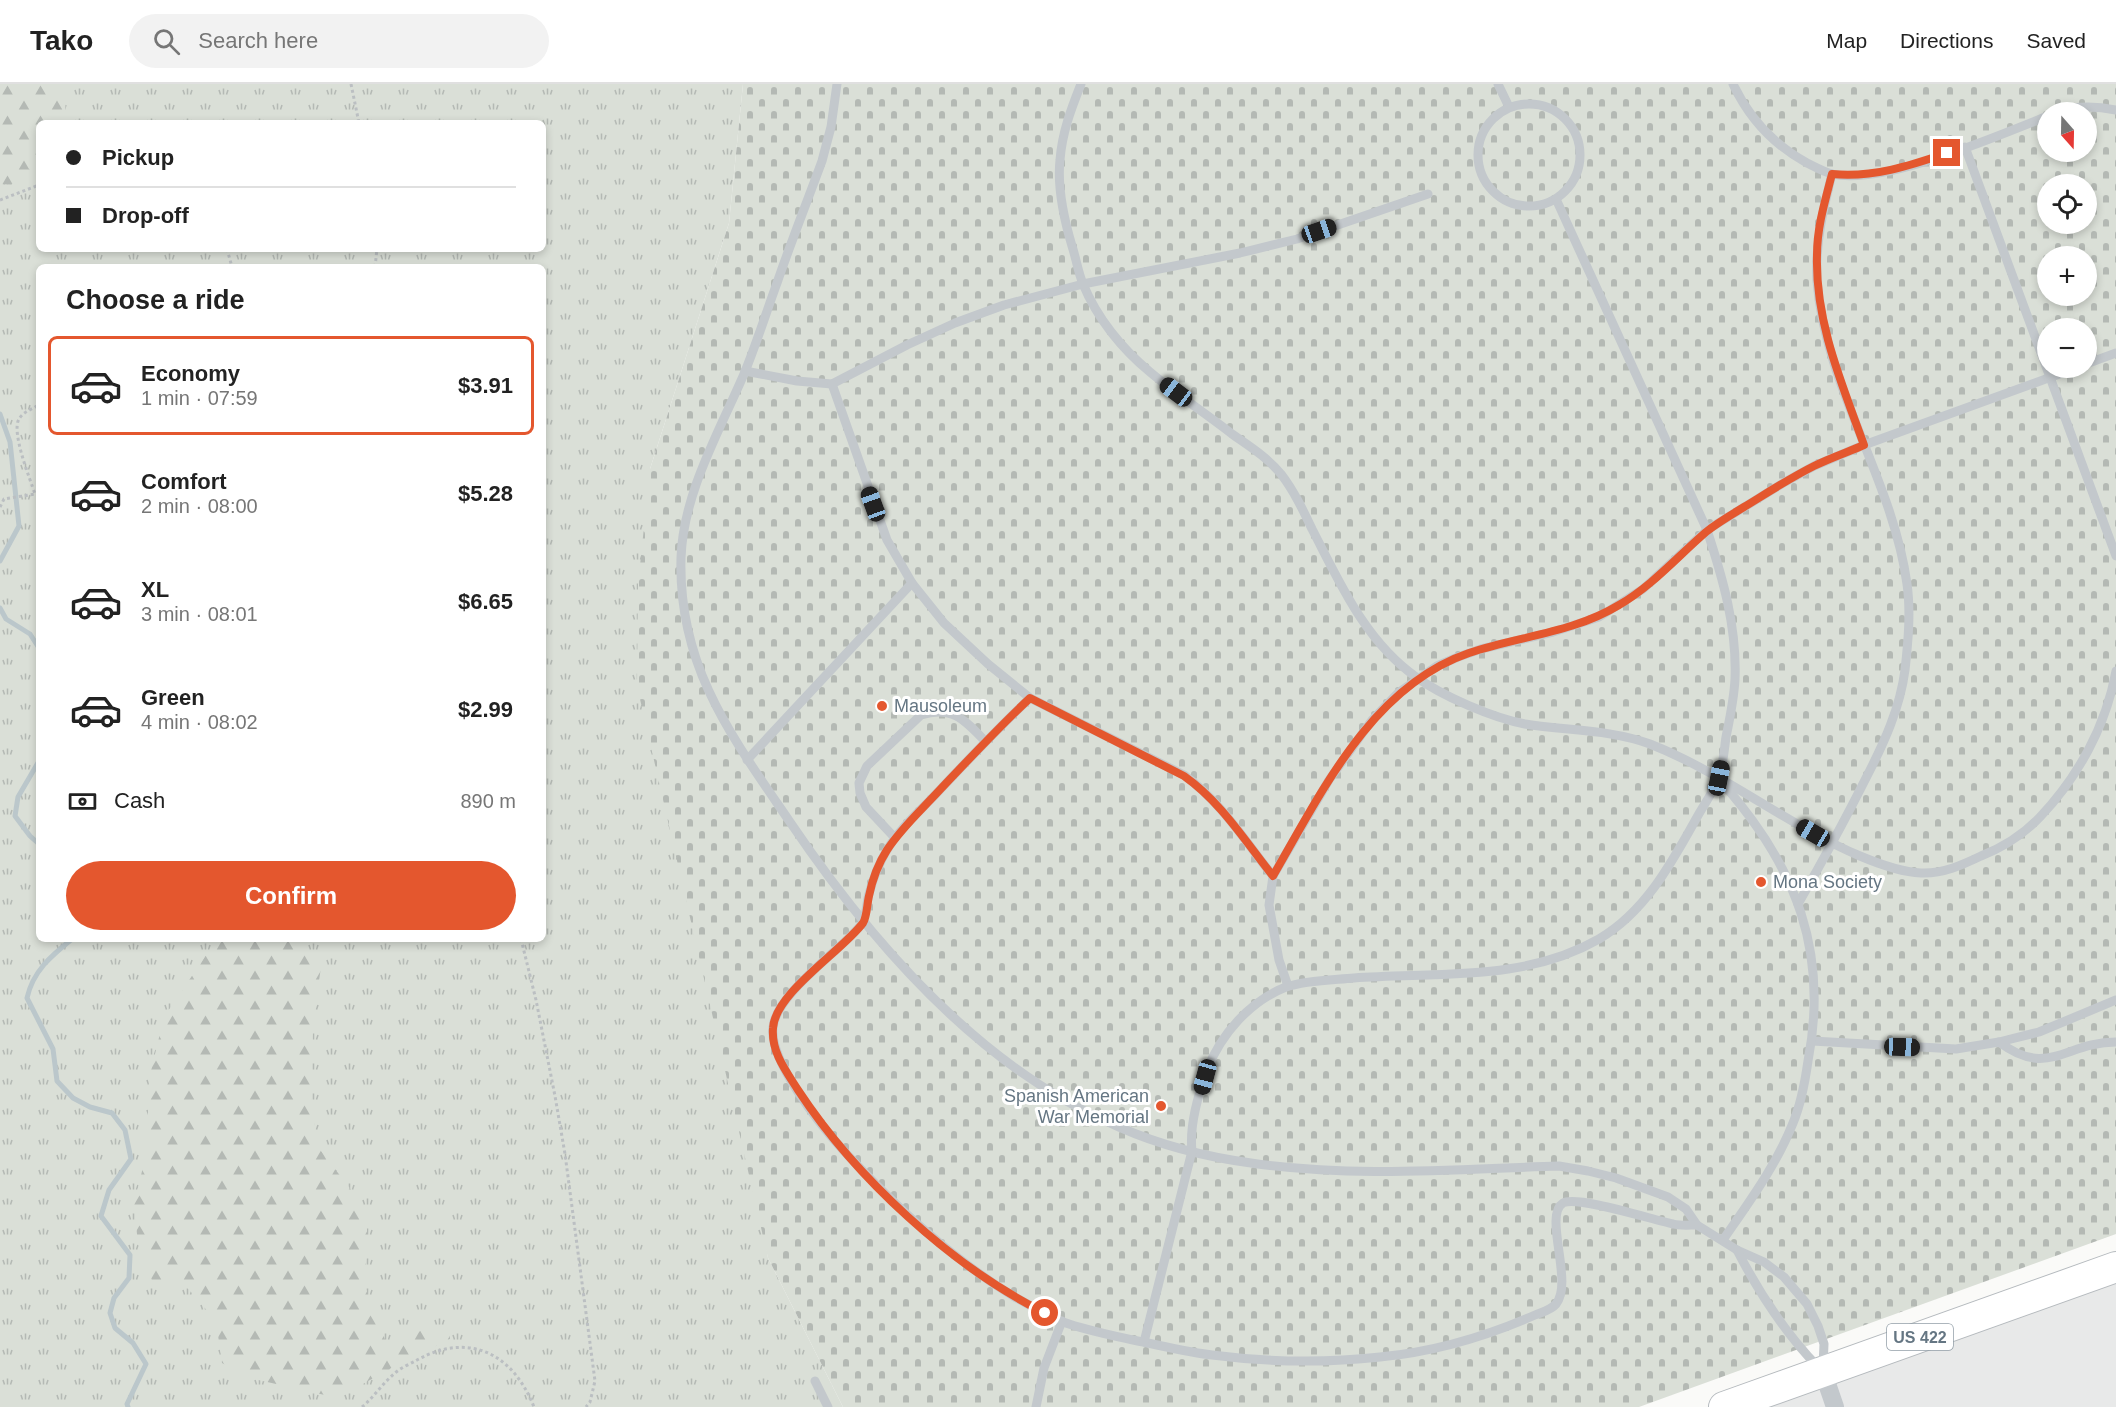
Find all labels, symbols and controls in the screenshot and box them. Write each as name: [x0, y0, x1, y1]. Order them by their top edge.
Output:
search box: [129, 14, 549, 68]
text: Tako: [30, 25, 93, 56]
icon: search: [150, 25, 183, 58]
text: Search here: [198, 28, 318, 53]
text: Map: [1826, 29, 1867, 52]
text: Directions: [1900, 29, 1993, 52]
text: Saved: [2026, 29, 2086, 52]
north arrow: [2037, 102, 2097, 162]
map controls: [2037, 102, 2097, 378]
route end: [1933, 139, 1960, 166]
text: Pickup: [102, 145, 174, 170]
button: locate: [2037, 174, 2097, 234]
text: Drop-off: [102, 203, 189, 228]
car: [1299, 217, 1339, 245]
button: +: [2037, 246, 2097, 306]
text: Choose a ride: [66, 285, 245, 315]
button: −: [2037, 318, 2097, 378]
icon: car: [69, 359, 123, 413]
text: Economy: [141, 361, 240, 386]
text: $3.91: [458, 373, 513, 398]
car: [1156, 374, 1196, 410]
text: 1 min · 07:59: [141, 387, 258, 409]
icon: car: [69, 467, 123, 521]
text: Comfort: [141, 469, 227, 494]
text: $5.28: [458, 481, 513, 506]
car: [858, 484, 888, 524]
text: 2 min · 08:00: [141, 495, 258, 517]
icon: car: [69, 575, 123, 629]
text: XL: [141, 577, 169, 602]
text: $6.65: [458, 589, 513, 614]
text: 3 min · 08:01: [141, 603, 258, 625]
icon: car: [69, 683, 123, 737]
text: Green: [141, 685, 205, 710]
place label: Mausoleum: [894, 696, 987, 716]
text: $2.99: [458, 697, 513, 722]
marker: Mausoleum: [875, 699, 889, 713]
text: 4 min · 08:02: [141, 711, 258, 733]
car: [1707, 759, 1731, 797]
icon: cash: [66, 785, 99, 818]
text: Cash: [114, 788, 165, 813]
text: 890 m: [460, 790, 516, 812]
car: [1793, 816, 1833, 850]
button: Confirm: [66, 861, 516, 930]
place label: Mona Society: [1773, 872, 1882, 892]
marker: Mona Society: [1754, 875, 1768, 889]
car: [1884, 1037, 1920, 1057]
car: [1192, 1057, 1218, 1097]
place label: Spanish American War Memorial: [1004, 1086, 1149, 1127]
marker: Spanish American War Memorial: [1154, 1099, 1168, 1113]
route start: [1031, 1299, 1058, 1326]
road number: US 422: [1887, 1324, 1953, 1350]

